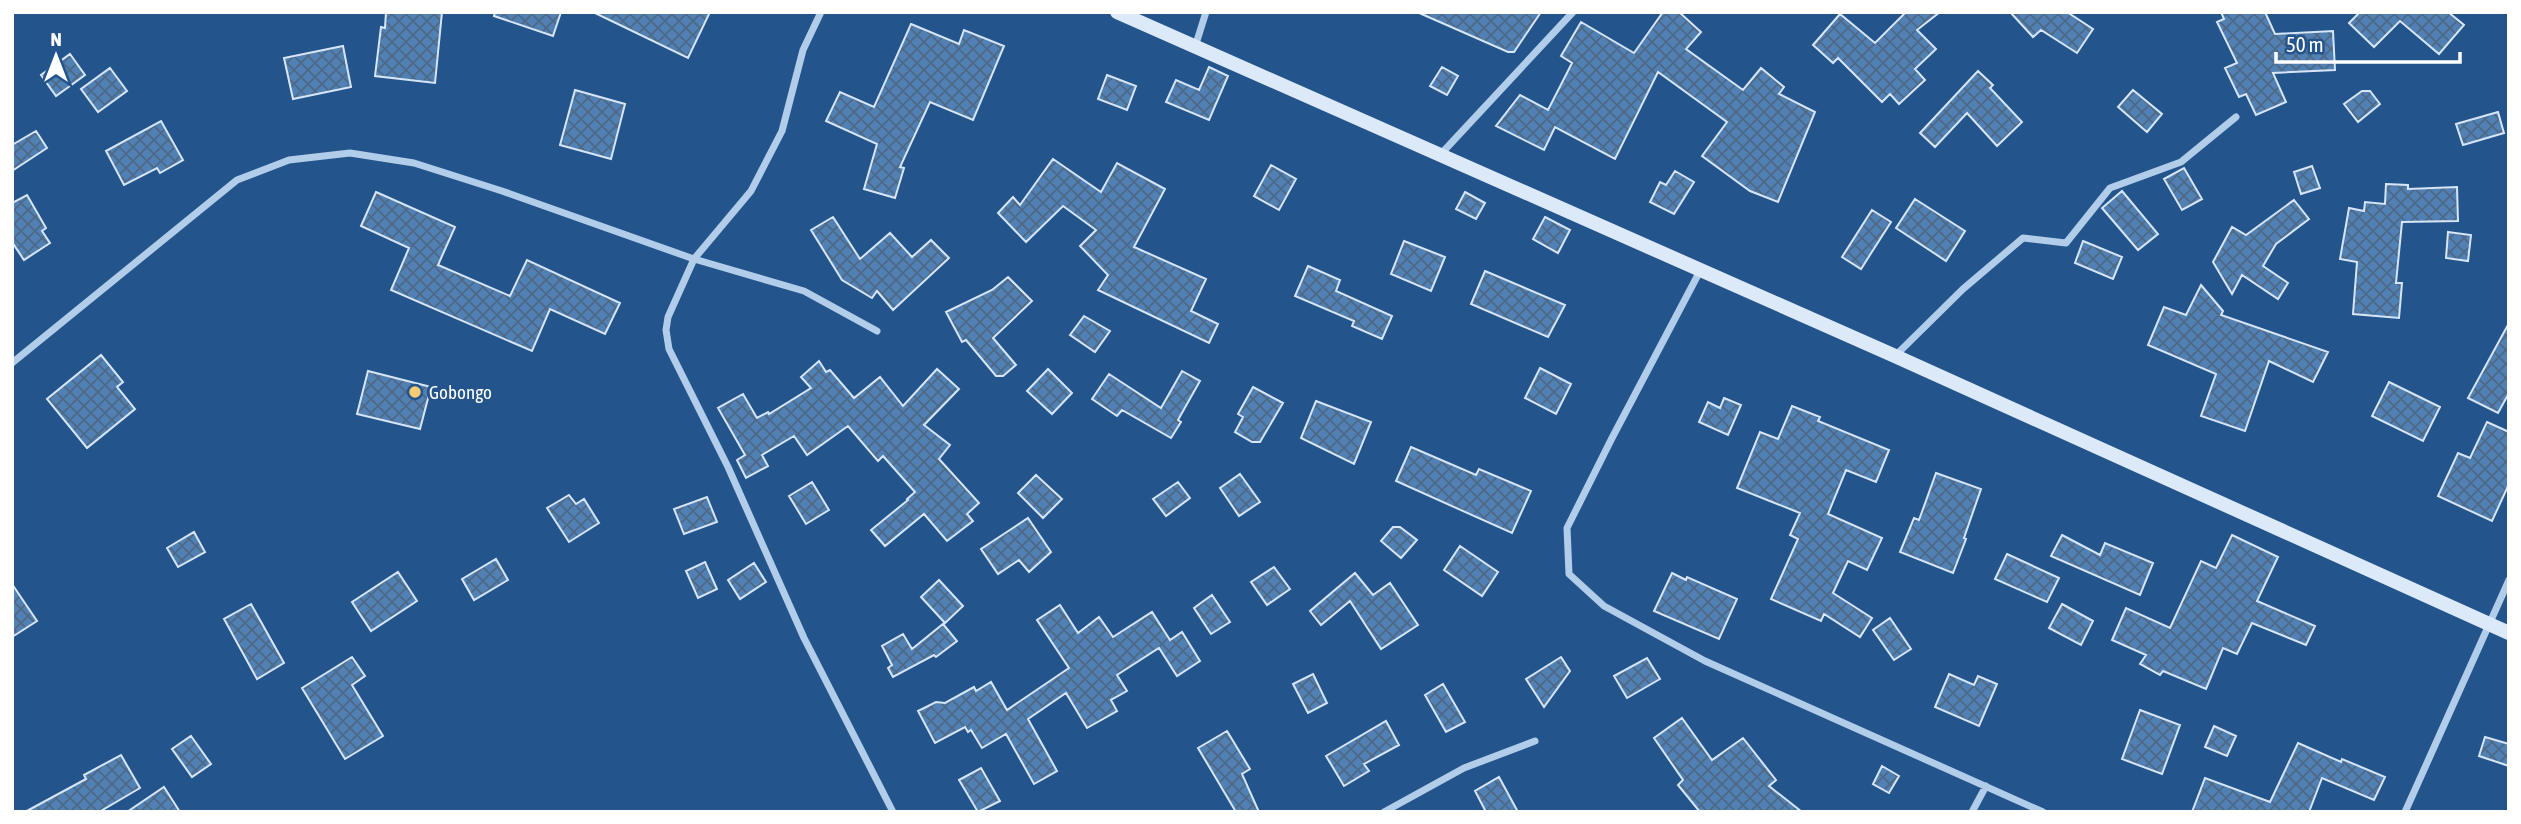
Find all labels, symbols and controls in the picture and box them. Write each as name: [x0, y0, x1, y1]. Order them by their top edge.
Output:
north arrow: [21, 21, 91, 91]
scale bar: [2276, 21, 2460, 65]
text: N: [50, 28, 62, 50]
text: 50 m: [2286, 32, 2324, 56]
place label: Gobongo: [429, 381, 492, 403]
marker: Gobongo: [407, 384, 423, 400]

